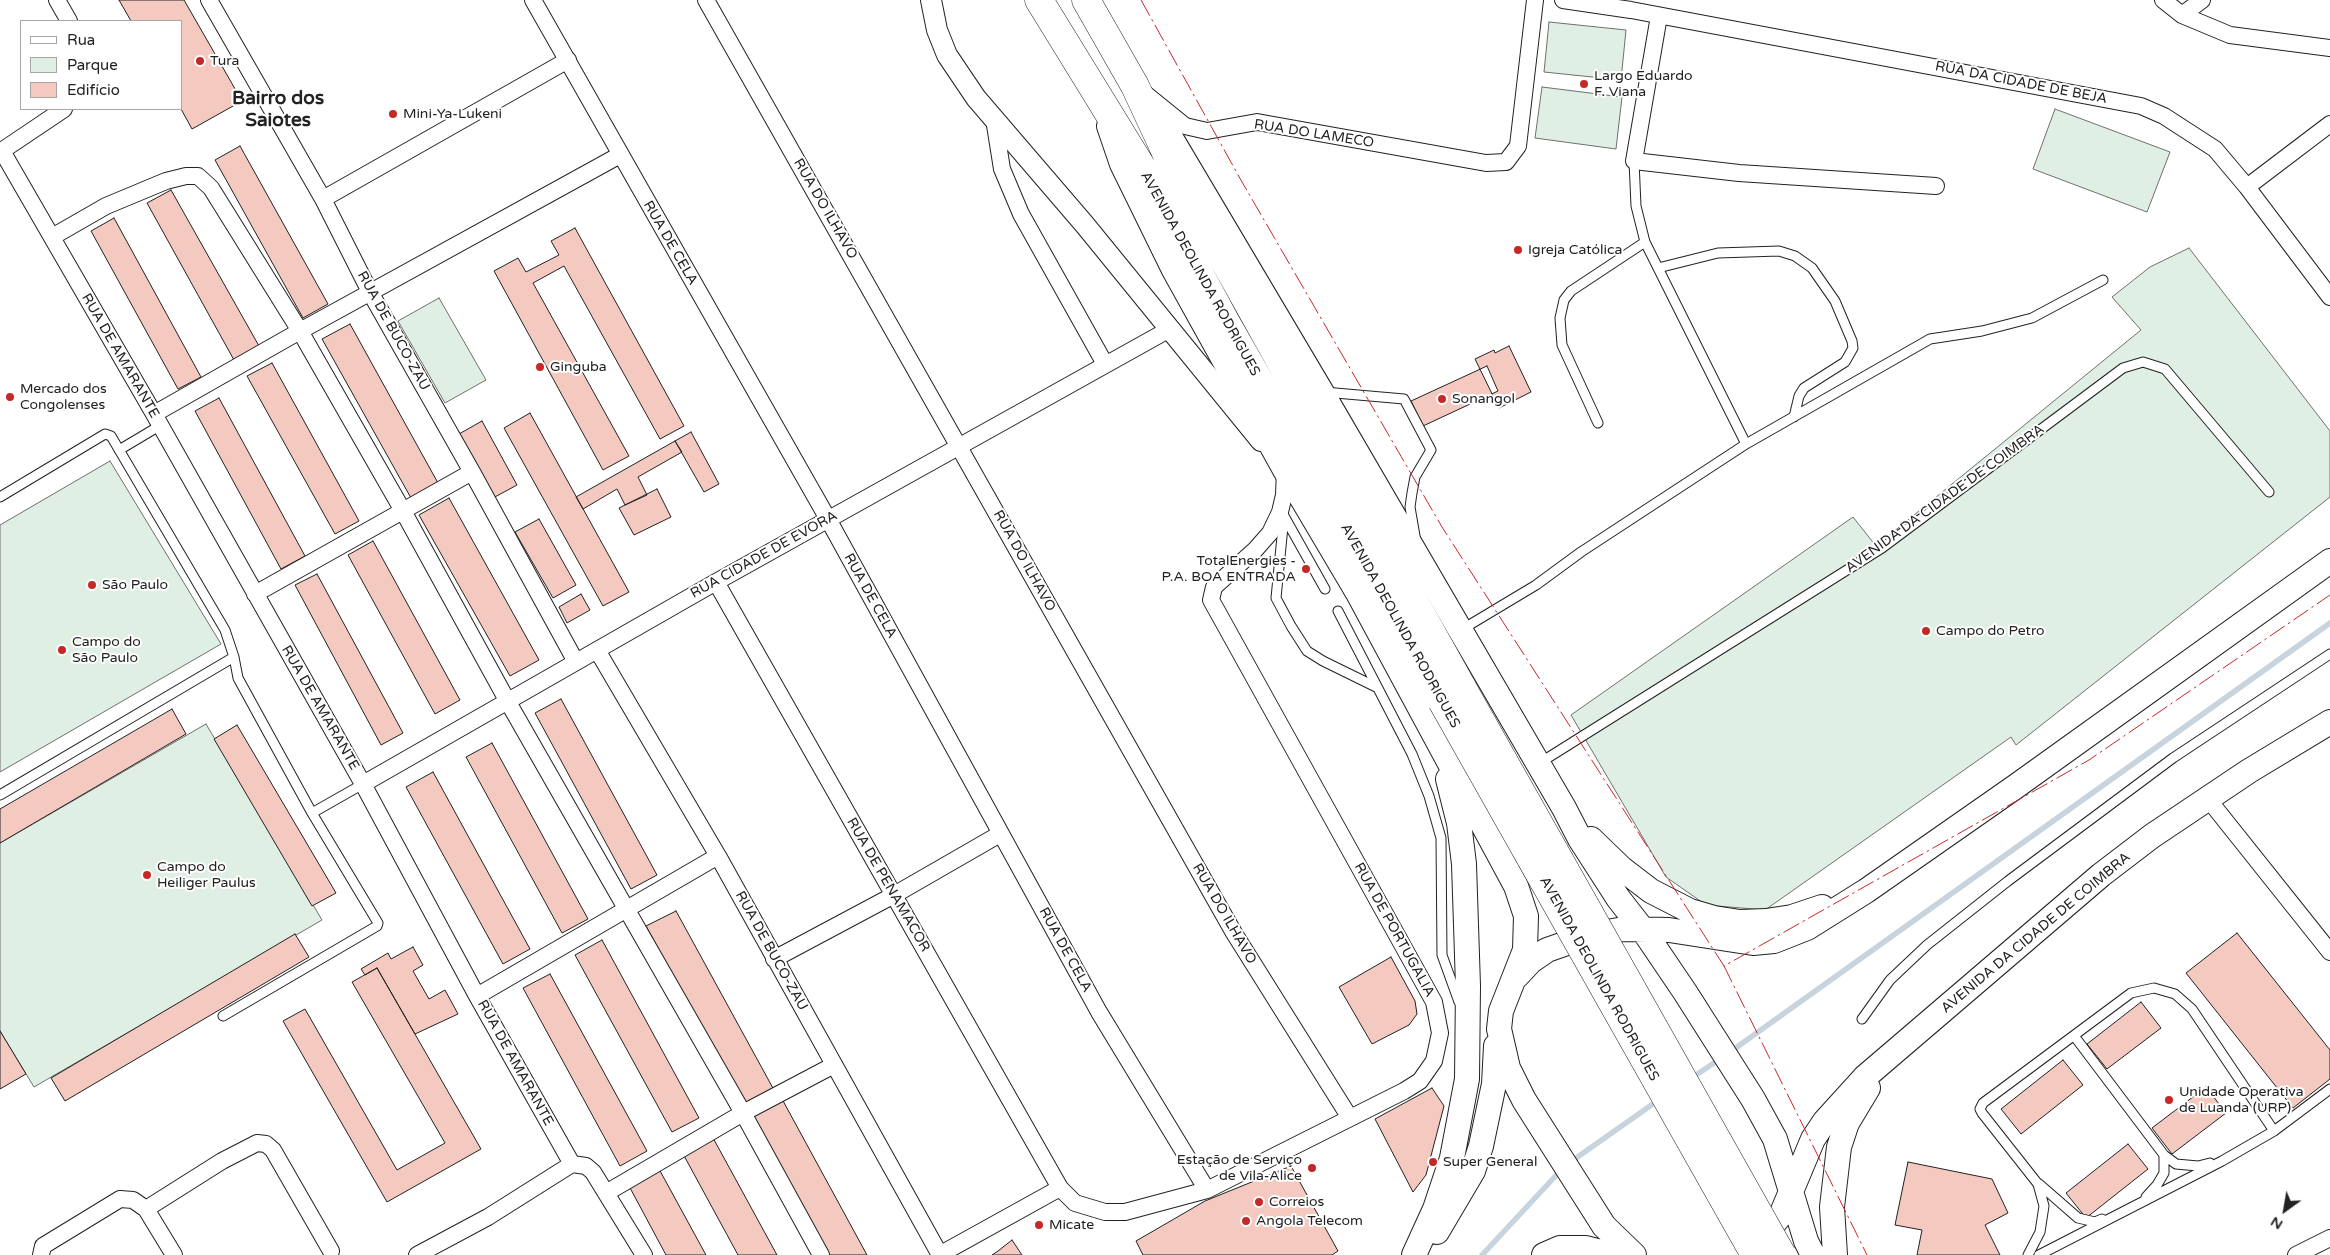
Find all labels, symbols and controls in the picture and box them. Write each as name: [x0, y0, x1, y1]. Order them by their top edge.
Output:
legend: [20, 20, 182, 110]
text: Rua: [67, 31, 95, 49]
place label: Tura: [210, 53, 239, 69]
marker: Tura: [194, 55, 206, 67]
text: Parque: [67, 56, 118, 74]
street label: RUA DA CIDADE DE BEJA: [1933, 58, 2109, 108]
place label: Largo Eduardo F. Viana: [1594, 68, 1693, 100]
marker: Largo Eduardo F. Viana: [1578, 78, 1590, 90]
text: Edifício: [67, 81, 120, 99]
district label: Bairro dos Saiotes: [232, 88, 324, 132]
place label: Mini-Ya-Lukeni: [403, 106, 502, 122]
marker: Mini-Ya-Lukeni: [387, 108, 399, 120]
street label: RUA DO LAMECO: [1253, 116, 1375, 152]
street label: RUA DO ILHAVO: [789, 156, 861, 262]
street label: AVENIDA DEOLINDA RODRIGUES: [1137, 169, 1263, 379]
street label: RUA DE CELA: [639, 198, 701, 288]
place label: Igreja Católica: [1528, 242, 1622, 258]
marker: Igreja Católica: [1512, 244, 1524, 256]
street label: RUA DE BUCO-ZAU: [353, 268, 433, 394]
street label: RUA DE AMARANTE: [77, 291, 163, 421]
place label: Ginguba: [550, 359, 607, 375]
marker: Ginguba: [534, 361, 546, 373]
place label: Mercado dos Congolenses: [20, 381, 107, 414]
marker: Mercado dos Congolenses: [4, 391, 16, 403]
place label: Sonangol: [1452, 391, 1515, 407]
marker: Sonangol: [1436, 393, 1448, 405]
street label: AVENIDA DA CIDADE DE COIMBRA: [1842, 421, 2048, 577]
street label: RUA DO ILHAVO: [989, 507, 1059, 615]
street label: RUA CIDADE DE EVORA: [688, 508, 840, 602]
street label: AVENIDA DEOLINDA RODRIGUES: [1337, 521, 1463, 731]
street label: RUA DE CELA: [840, 551, 900, 641]
place label: TotalEnergies - P.A. BOA ENTRADA: [1162, 553, 1296, 586]
marker: TotalEnergies - P.A. BOA ENTRADA: [1300, 563, 1312, 575]
place label: São Paulo: [102, 577, 168, 593]
marker: São Paulo: [86, 579, 98, 591]
place label: Campo do Petro: [1936, 623, 2045, 639]
marker: Campo do Petro: [1920, 625, 1932, 637]
place label: Campo do São Paulo: [72, 634, 141, 666]
street label: RUA DE AMARANTE: [277, 643, 363, 773]
marker: Campo do São Paulo: [56, 644, 68, 656]
street label: RUA DE PENAMACOR: [843, 815, 933, 955]
street label: AVENIDA DA CIDADE DE COIMBRA: [1938, 849, 2134, 1017]
place label: Campo do Heiliger Paulus: [157, 859, 256, 892]
street label: RUA DE PORTUGALIA: [1350, 860, 1438, 1000]
street label: RUA DO ILHAVO: [1188, 861, 1260, 967]
marker: Campo do Heiliger Paulus: [141, 869, 153, 881]
street label: AVENIDA DEOLINDA RODRIGUES: [1536, 874, 1662, 1084]
street label: RUA DE BUCO-ZAU: [731, 888, 811, 1014]
street label: RUA DE CELA: [1035, 905, 1095, 995]
street label: RUA DE AMARANTE: [473, 997, 557, 1129]
place label: Unidade Operativa de Luanda (URP): [2179, 1084, 2304, 1116]
marker: Unidade Operativa de Luanda (URP): [2163, 1094, 2175, 1106]
place label: Estação de Serviço de Vila-Alice: [1177, 1152, 1302, 1184]
place label: Super General: [1443, 1154, 1537, 1170]
marker: Super General: [1427, 1156, 1439, 1168]
marker: Estação de Serviço de Vila-Alice: [1306, 1162, 1318, 1174]
north arrow: [2260, 1185, 2310, 1235]
place label: Correios: [1269, 1194, 1324, 1210]
marker: Correios: [1253, 1196, 1265, 1208]
place label: Angola Telecom: [1256, 1213, 1363, 1229]
text: N: [2268, 1213, 2286, 1233]
marker: Angola Telecom: [1240, 1215, 1252, 1227]
place label: Micate: [1049, 1217, 1094, 1233]
marker: Micate: [1033, 1219, 1045, 1231]

